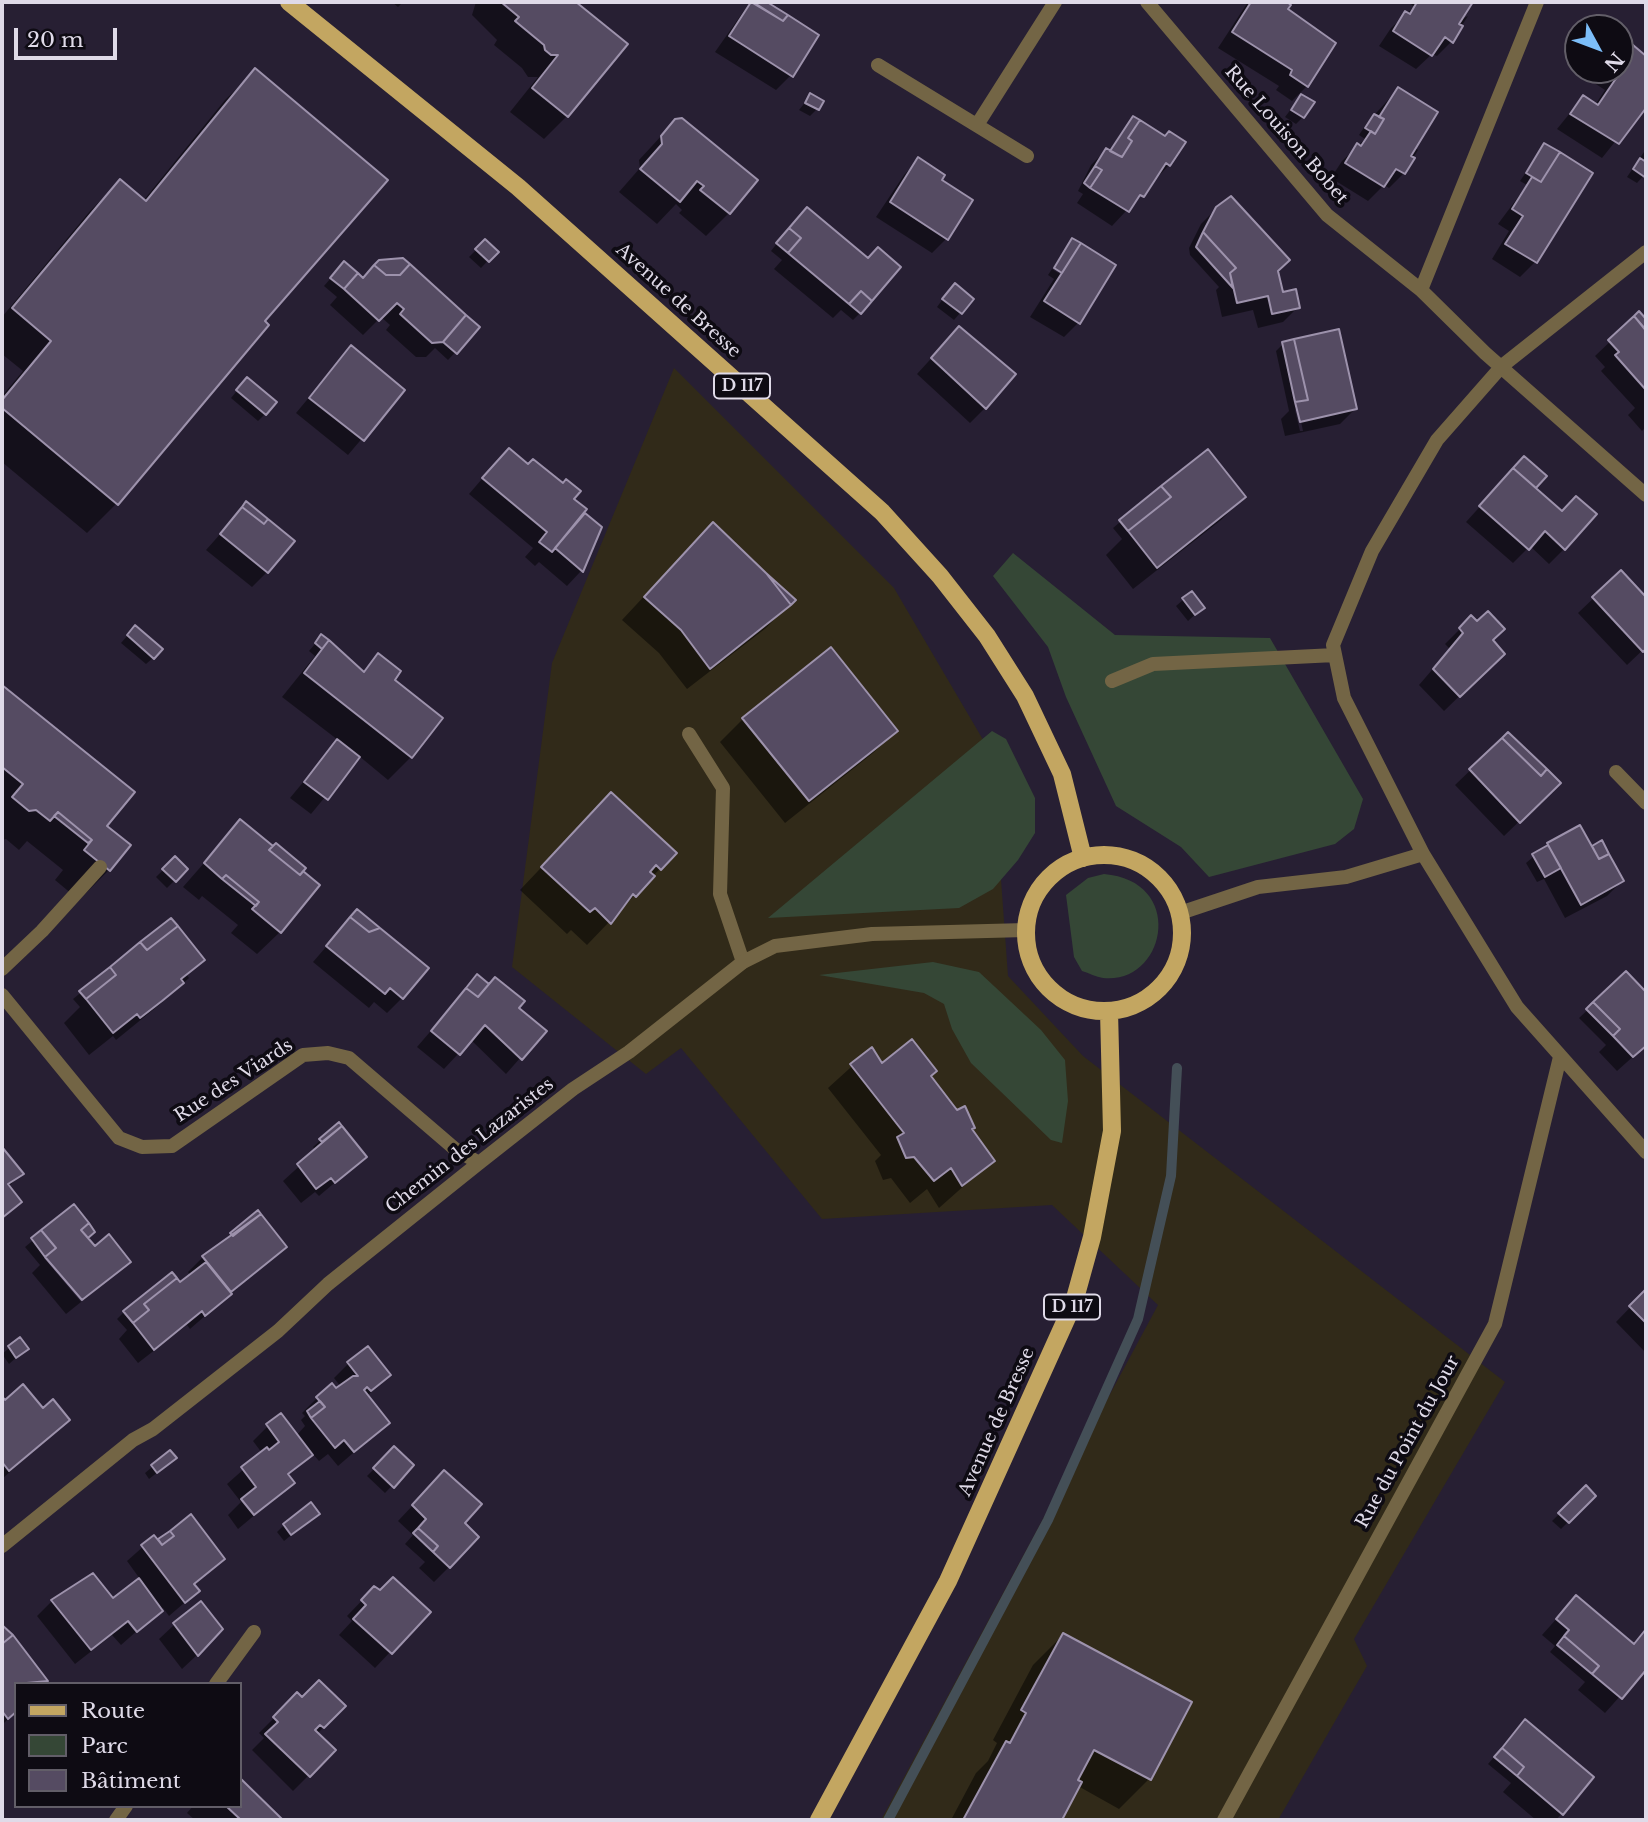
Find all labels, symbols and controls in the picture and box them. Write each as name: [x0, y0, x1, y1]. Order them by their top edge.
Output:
scale bar: [18, 14, 121, 58]
north arrow: [1564, 14, 1634, 84]
text: 20 m: [27, 27, 84, 53]
text: N: [1599, 48, 1628, 76]
street label: Rue Louison Bobet: [1220, 61, 1352, 209]
street label: Avenue de Bresse: [611, 239, 745, 363]
road number: D 117: [714, 374, 770, 398]
street label: Rue des Viards: [171, 1035, 297, 1127]
street label: Chemin des Lazaristes: [382, 1074, 558, 1218]
road number: D 117: [1044, 1294, 1100, 1320]
street label: Avenue de Bresse: [954, 1344, 1040, 1500]
street label: Rue du Point du Jour: [1352, 1352, 1464, 1532]
legend: [14, 1682, 242, 1808]
text: Route: [81, 1698, 145, 1724]
text: Parc: [81, 1733, 128, 1759]
text: Bâtiment: [81, 1768, 181, 1794]

